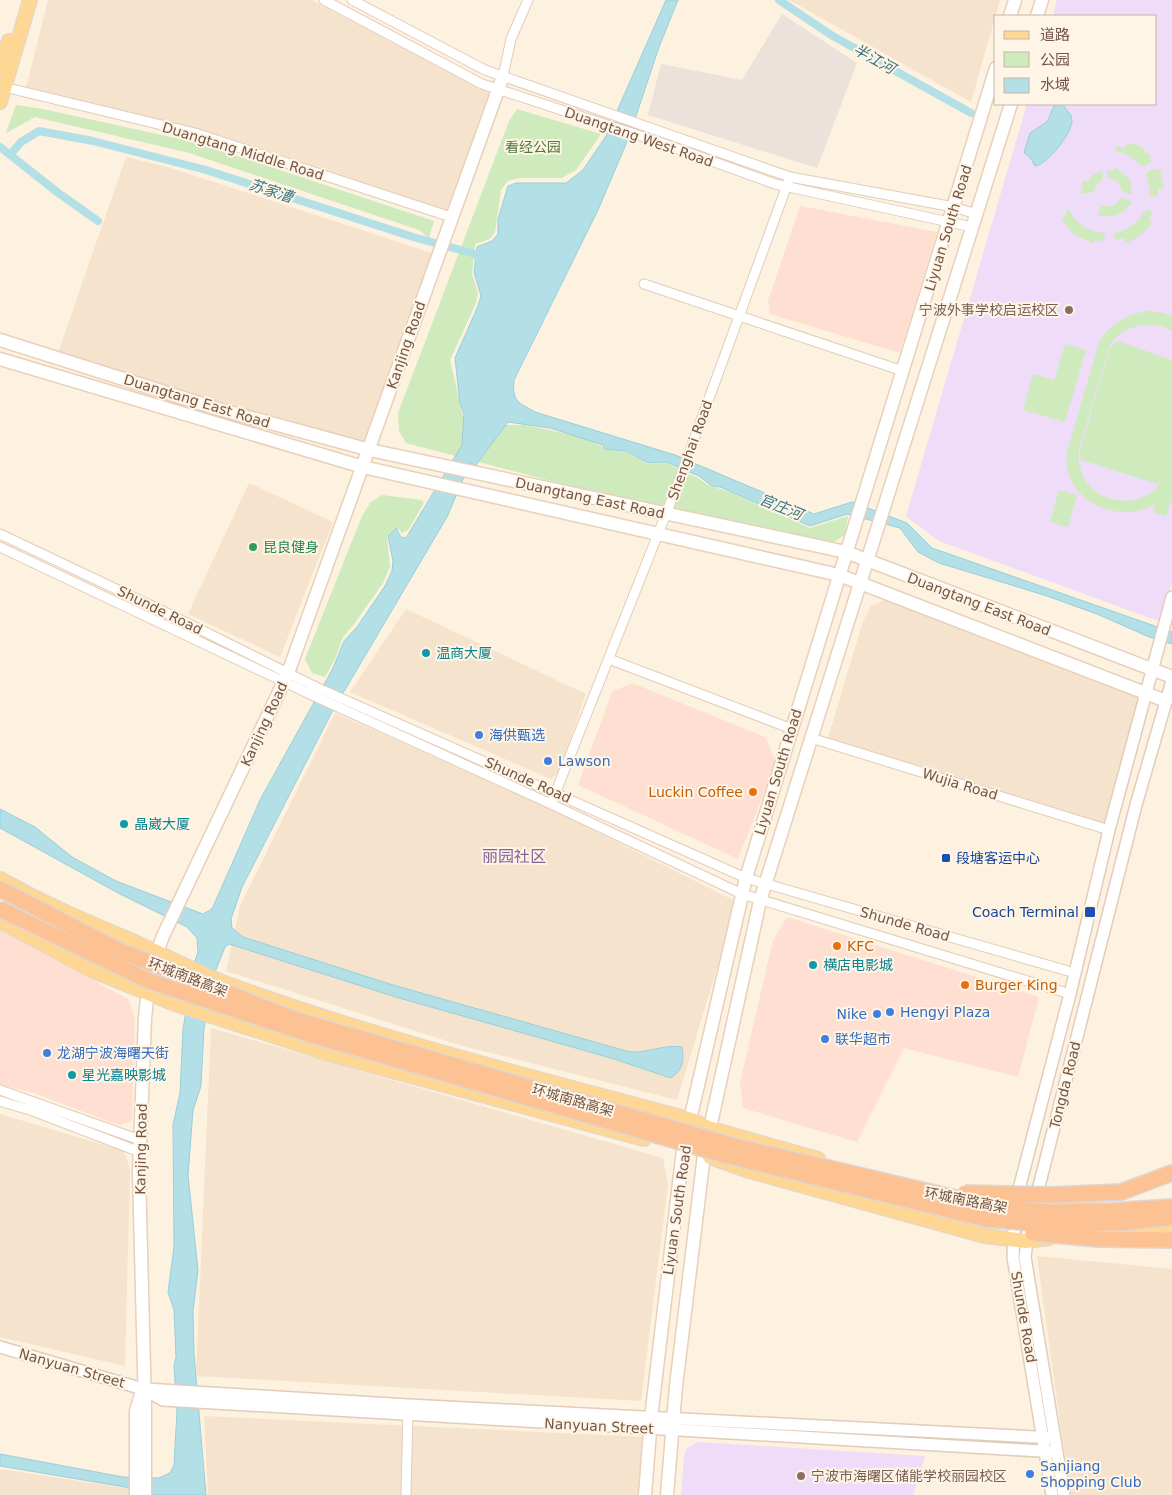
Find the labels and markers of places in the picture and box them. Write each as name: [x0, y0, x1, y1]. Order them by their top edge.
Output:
place label: 宁波外事学校启运校区: [919, 302, 1059, 318]
marker: 宁波外事学校启运校区: [1063, 304, 1075, 316]
place label: 昆良健身: [263, 539, 319, 555]
marker: 昆良健身: [247, 541, 259, 553]
place label: 温商大厦: [436, 645, 492, 661]
marker: 温商大厦: [420, 647, 432, 659]
place label: 海供甄选: [489, 727, 545, 743]
marker: 海供甄选: [473, 729, 485, 741]
place label: Lawson: [558, 753, 611, 769]
marker: Lawson: [542, 755, 554, 767]
place label: Luckin Coffee: [648, 784, 743, 800]
marker: Luckin Coffee: [747, 786, 759, 798]
place label: 晶崴大厦: [134, 816, 190, 832]
marker: 晶崴大厦: [118, 818, 130, 830]
place label: 段塘客运中心: [956, 850, 1040, 866]
marker: 段塘客运中心: [940, 852, 952, 864]
place label: Coach Terminal: [972, 904, 1079, 920]
marker: Coach Terminal: [1083, 905, 1097, 919]
place label: KFC: [847, 938, 874, 954]
marker: KFC: [831, 940, 843, 952]
place label: 横店电影城: [823, 957, 893, 973]
marker: 横店电影城: [807, 959, 819, 971]
place label: Burger King: [975, 977, 1058, 993]
marker: Burger King: [959, 979, 971, 991]
place label: Hengyi Plaza: [900, 1004, 990, 1020]
place label: Nike: [836, 1006, 867, 1022]
marker: Hengyi Plaza: [884, 1006, 896, 1018]
marker: Nike: [871, 1008, 883, 1020]
place label: 联华超市: [835, 1031, 891, 1047]
marker: 联华超市: [819, 1033, 831, 1045]
place label: 龙湖宁波海曙天街: [57, 1045, 169, 1061]
marker: 龙湖宁波海曙天街: [41, 1047, 53, 1059]
place label: 星光嘉映影城: [82, 1067, 166, 1083]
marker: 星光嘉映影城: [66, 1069, 78, 1081]
place label: Sanjiang Shopping Club: [1040, 1458, 1142, 1490]
place label: 宁波市海曙区储能学校丽园校区: [811, 1468, 1007, 1484]
marker: Sanjiang Shopping Club: [1024, 1468, 1036, 1480]
marker: 宁波市海曙区储能学校丽园校区: [795, 1470, 807, 1482]

